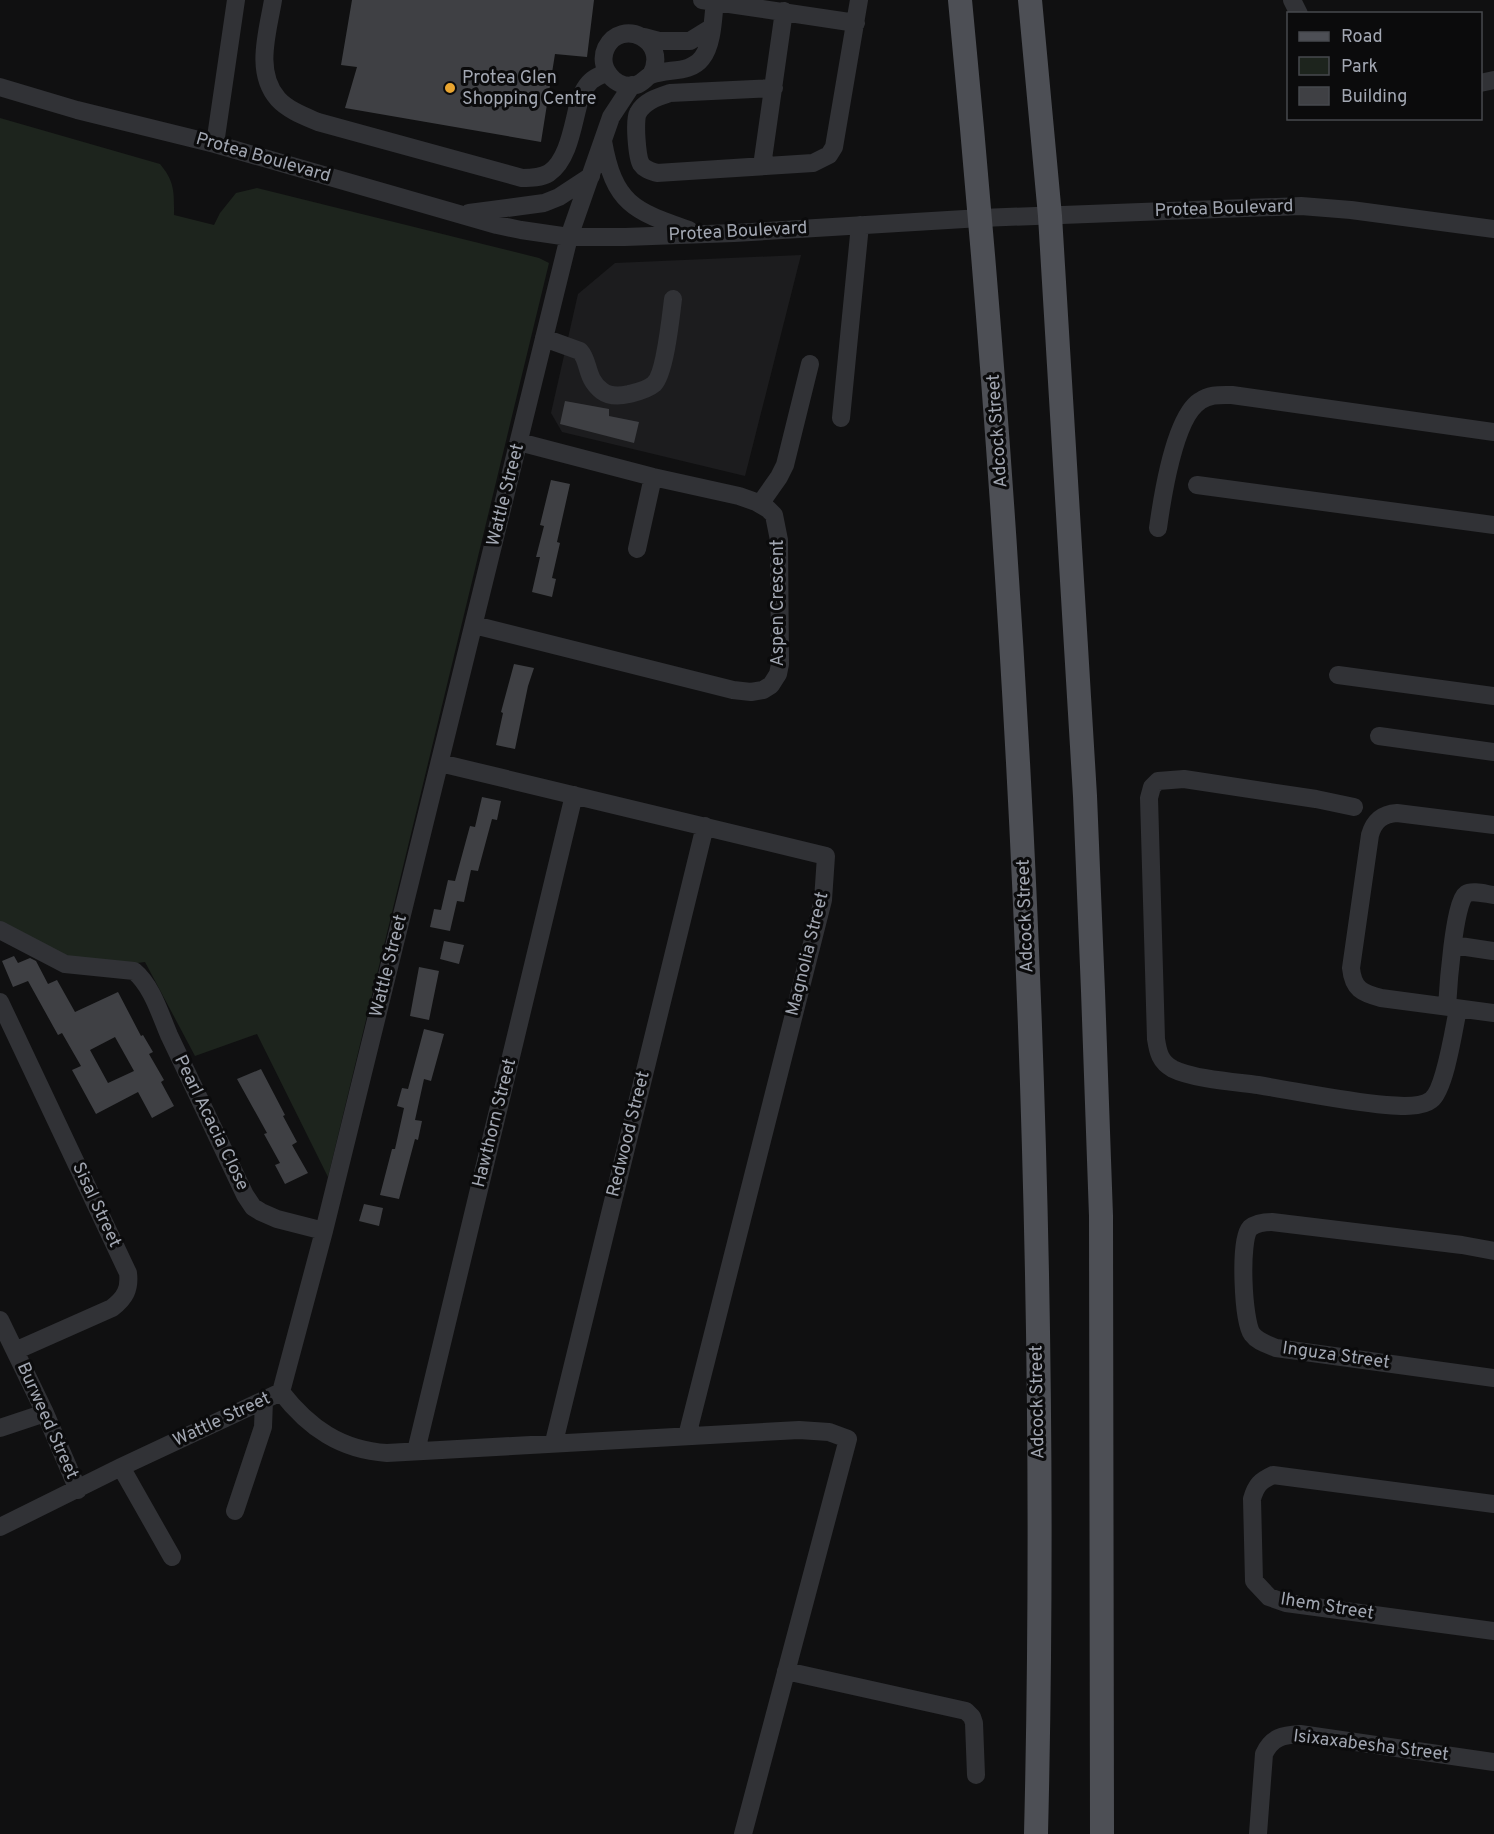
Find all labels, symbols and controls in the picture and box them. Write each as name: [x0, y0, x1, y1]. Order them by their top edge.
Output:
legend: [1287, 12, 1482, 120]
text: Road: [1341, 26, 1383, 49]
text: Park: [1341, 56, 1378, 79]
place label: Protea Glen Shopping Centre: [462, 67, 597, 111]
marker: Protea Glen Shopping Centre: [443, 81, 457, 95]
text: Building: [1341, 86, 1407, 109]
street label: Protea Boulevard: [193, 128, 333, 188]
street label: Protea Boulevard: [1154, 195, 1294, 223]
street label: Protea Boulevard: [668, 217, 808, 247]
street label: Adcock Street: [983, 373, 1013, 489]
street label: Wattle Street: [482, 441, 530, 549]
street label: Aspen Crescent: [767, 540, 790, 666]
street label: Adcock Street: [1013, 859, 1039, 973]
street label: Magnolia Street: [781, 890, 835, 1018]
street label: Wattle Street: [365, 912, 413, 1020]
street label: Pearl Acacia Close: [168, 1052, 254, 1194]
street label: Hawthorn Street: [468, 1056, 522, 1190]
street label: Redwood Street: [602, 1069, 656, 1199]
street label: Sisal Street: [66, 1159, 126, 1251]
street label: Inguza Street: [1281, 1337, 1391, 1375]
street label: Adcock Street: [1026, 1345, 1050, 1459]
street label: Burweed Street: [11, 1359, 83, 1483]
street label: Wattle Street: [170, 1387, 274, 1453]
street label: Ihem Street: [1279, 1588, 1375, 1626]
street label: Isixaxabesha Street: [1292, 1725, 1450, 1767]

